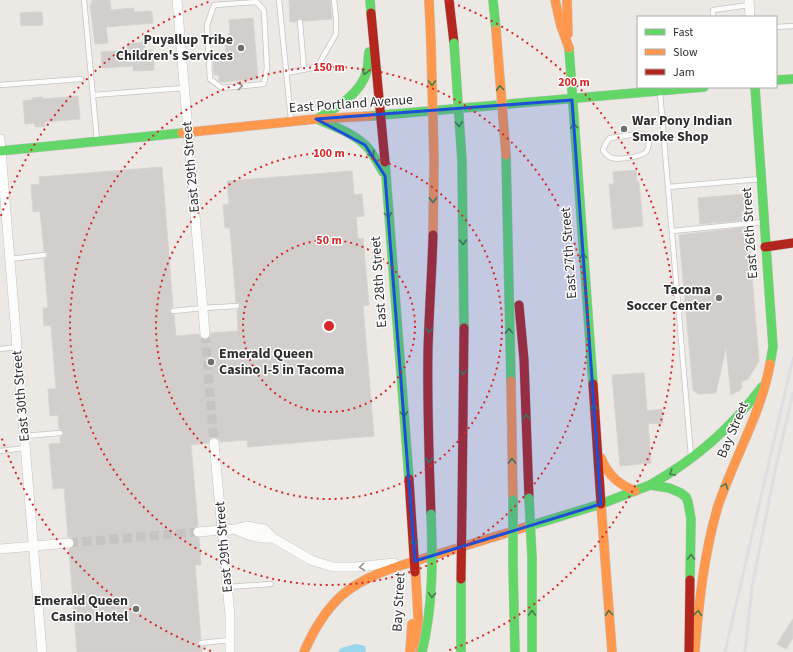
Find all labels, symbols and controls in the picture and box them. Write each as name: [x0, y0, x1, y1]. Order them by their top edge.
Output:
legend: [637, 16, 777, 88]
text: Fast: [673, 24, 693, 41]
place label: Puyallup Tribe Children's Services: [116, 30, 233, 66]
marker: Puyallup Tribe Children's Services: [236, 43, 246, 53]
text: Slow: [673, 44, 698, 61]
text: 150 m: [313, 59, 345, 76]
text: Jam: [673, 64, 695, 81]
one-way arrow: [361, 68, 370, 75]
text: 200 m: [558, 74, 590, 91]
one-way arrow: [428, 80, 436, 86]
one-way arrow: [237, 82, 243, 91]
one-way arrow: [496, 85, 505, 91]
street label: East Portland Avenue: [288, 90, 414, 118]
place label: War Pony Indian Smoke Shop: [632, 111, 732, 147]
street label: East 29th Street: [177, 120, 205, 214]
one-way arrow: [455, 121, 464, 127]
one-way arrow: [570, 123, 579, 129]
marker: War Pony Indian Smoke Shop: [619, 124, 629, 134]
text: 100 m: [313, 145, 345, 162]
one-way arrow: [367, 150, 374, 157]
street label: East 26th Street: [737, 186, 763, 279]
one-way arrow: [429, 197, 438, 203]
street label: East 27th Street: [556, 206, 582, 299]
one-way arrow: [384, 212, 393, 218]
text: 50 m: [316, 232, 342, 249]
street label: East 28th Street: [366, 235, 392, 328]
one-way arrow: [459, 239, 467, 245]
one-way arrow: [579, 253, 588, 259]
place label: Tacoma Soccer Center: [626, 280, 711, 316]
marker: Tacoma Soccer Center: [714, 293, 724, 303]
centre of rings: [322, 319, 336, 333]
one-way arrow: [425, 327, 434, 333]
one-way arrow: [505, 328, 514, 334]
place label: Emerald Queen Casino I-5 in Tacoma: [219, 344, 344, 380]
street label: East 30th Street: [7, 349, 35, 443]
marker: Emerald Queen Casino I-5 in Tacoma: [206, 357, 216, 367]
one-way arrow: [459, 369, 467, 375]
street label: Bay Street: [712, 398, 754, 461]
one-way arrow: [589, 404, 598, 410]
one-way arrow: [399, 411, 408, 417]
one-way arrow: [522, 414, 530, 420]
one-way arrow: [425, 457, 433, 463]
one-way arrow: [508, 458, 516, 464]
one-way arrow: [669, 468, 676, 475]
one-way arrow: [720, 483, 729, 490]
street label: East 29th Street: [210, 500, 238, 594]
one-way arrow: [409, 540, 418, 546]
one-way arrow: [687, 554, 695, 560]
one-way arrow: [359, 562, 365, 571]
street label: Bay Street: [387, 571, 411, 632]
place label: Emerald Queen Casino Hotel: [34, 591, 128, 627]
one-way arrow: [427, 592, 436, 598]
marker: Emerald Queen Casino Hotel: [131, 604, 141, 614]
one-way arrow: [528, 610, 536, 616]
one-way arrow: [605, 610, 614, 616]
one-way arrow: [694, 610, 703, 616]

